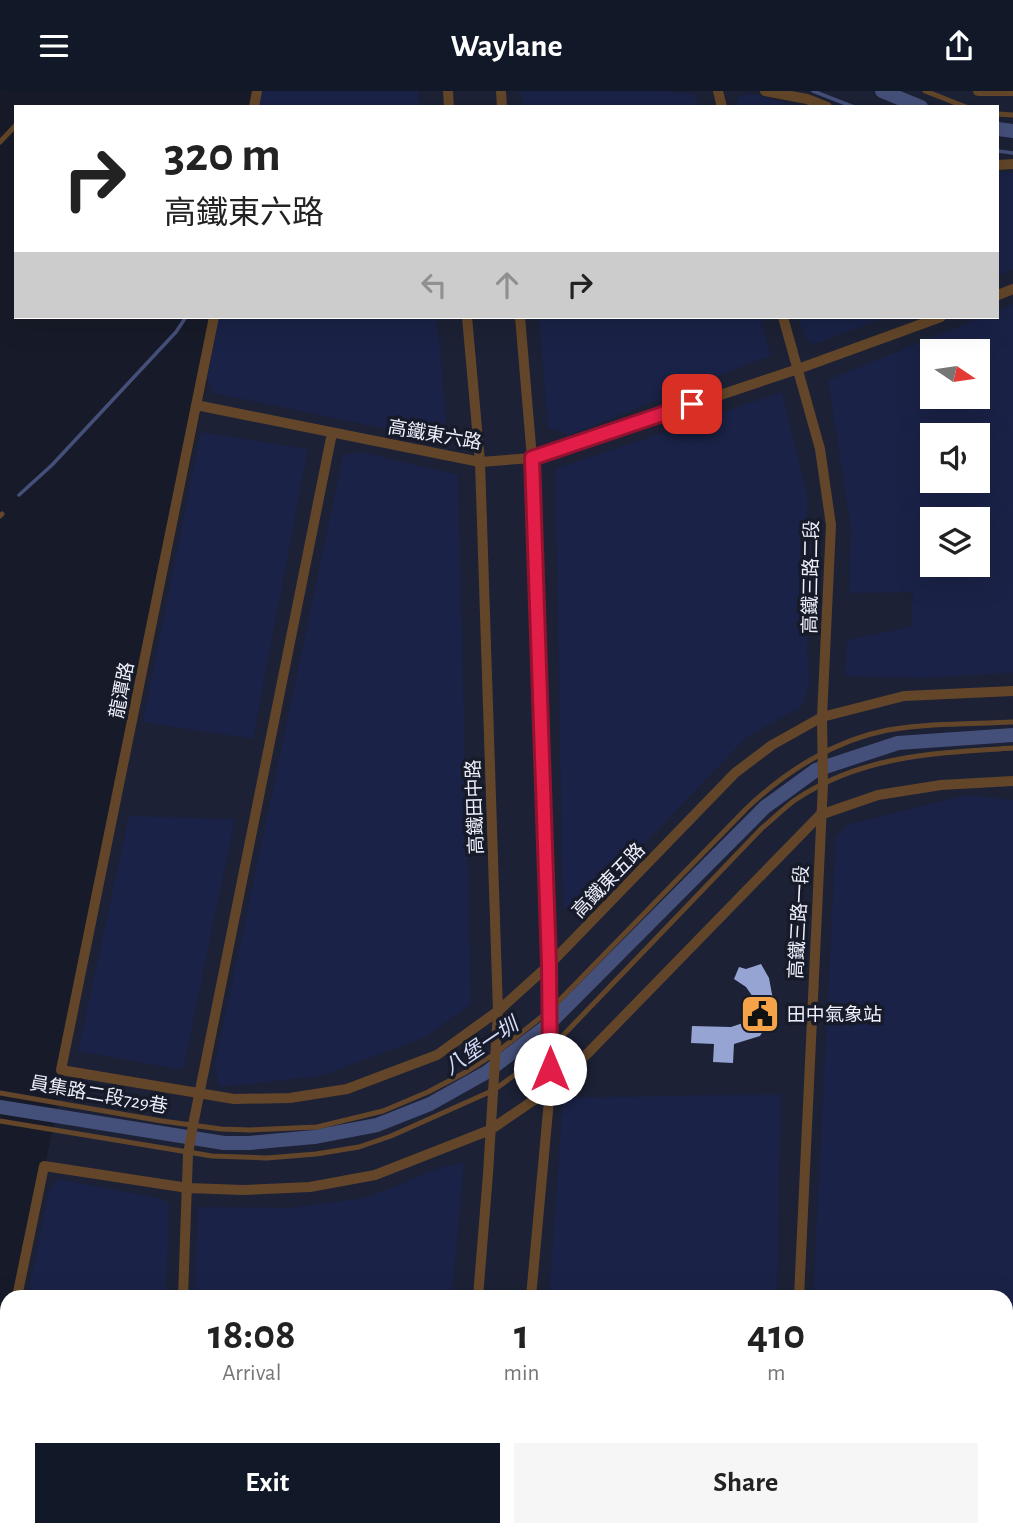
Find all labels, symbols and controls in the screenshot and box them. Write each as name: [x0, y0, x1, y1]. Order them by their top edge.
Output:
icon: menu: [35, 27, 73, 65]
icon: share: [940, 27, 978, 65]
text: Waylane: [450, 30, 563, 62]
text: 320 m: [164, 131, 281, 180]
icon: right: [49, 133, 140, 224]
text: 高鐵東六路: [164, 197, 324, 229]
icon: left: [415, 266, 453, 304]
icon: ahead: [488, 266, 526, 304]
icon: right: [561, 266, 599, 304]
north arrow: [920, 339, 990, 409]
map controls: [920, 339, 990, 577]
pin: [662, 374, 722, 434]
icon: arrive: [673, 385, 711, 423]
street label: 高鐵東六路: [386, 416, 484, 453]
button: sound: [920, 423, 990, 493]
button: layers: [920, 507, 990, 577]
street label: 高鐵三路二段: [799, 520, 822, 634]
street label: 龍潭路: [106, 660, 137, 720]
street label: 高鐵田中路: [462, 759, 487, 855]
street label: 高鐵東五路: [568, 839, 649, 922]
street label: 高鐵三路一段: [785, 865, 812, 980]
public building icon: 田中氣象站: [739, 993, 781, 1035]
place label: 田中氣象站: [787, 1004, 882, 1025]
water label: 八堡一圳: [440, 1012, 524, 1079]
position arrow: [513, 1032, 587, 1106]
street label: 員集路二段729巷: [28, 1072, 169, 1117]
text: 18:08: [208, 1314, 296, 1356]
text: 1: [514, 1314, 529, 1356]
text: 410: [747, 1314, 805, 1356]
text: Arrival: [222, 1362, 281, 1385]
text: min: [504, 1362, 539, 1385]
text: m: [767, 1362, 785, 1385]
button: Exit: [35, 1443, 500, 1523]
button: Share: [514, 1443, 978, 1523]

